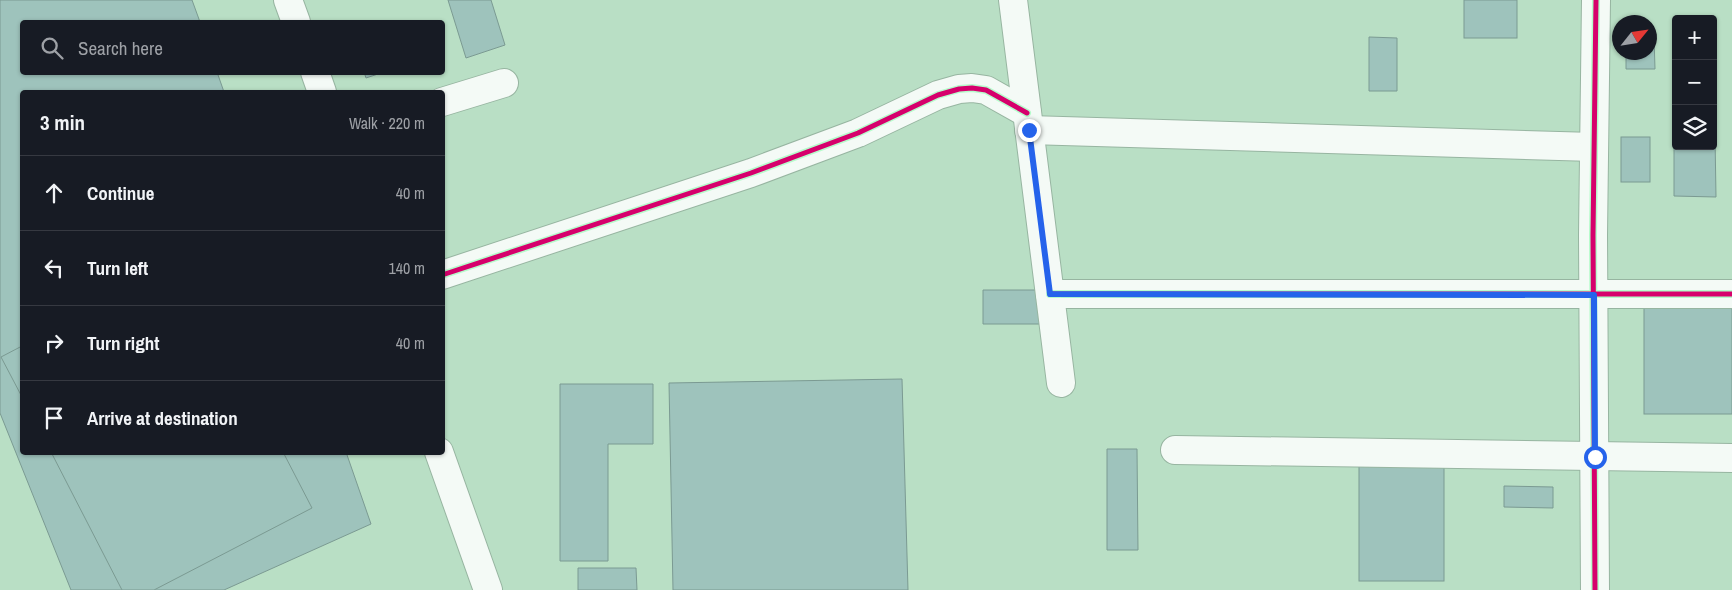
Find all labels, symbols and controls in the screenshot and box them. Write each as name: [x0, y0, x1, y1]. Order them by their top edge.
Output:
north arrow: [1612, 15, 1657, 60]
map controls: [1672, 15, 1717, 150]
button: +: [1672, 15, 1717, 60]
search box: [20, 20, 445, 75]
icon: search: [38, 34, 66, 62]
text: Search here: [78, 35, 163, 61]
button: −: [1672, 60, 1717, 105]
button: layers: [1672, 105, 1717, 150]
text: 3 min: [40, 108, 85, 137]
text: Walk · 220 m: [349, 112, 425, 134]
route end: [1018, 119, 1041, 142]
icon: ahead: [40, 179, 68, 207]
text: Continue: [87, 180, 155, 206]
text: 40 m: [396, 182, 425, 204]
icon: left: [40, 254, 68, 282]
text: Turn left: [87, 255, 148, 281]
text: 140 m: [389, 257, 425, 279]
icon: right: [40, 329, 68, 357]
text: Turn right: [87, 330, 159, 356]
text: 40 m: [396, 332, 425, 354]
icon: arrive: [40, 404, 68, 432]
text: Arrive at destination: [87, 405, 238, 431]
route start: [1584, 446, 1607, 469]

